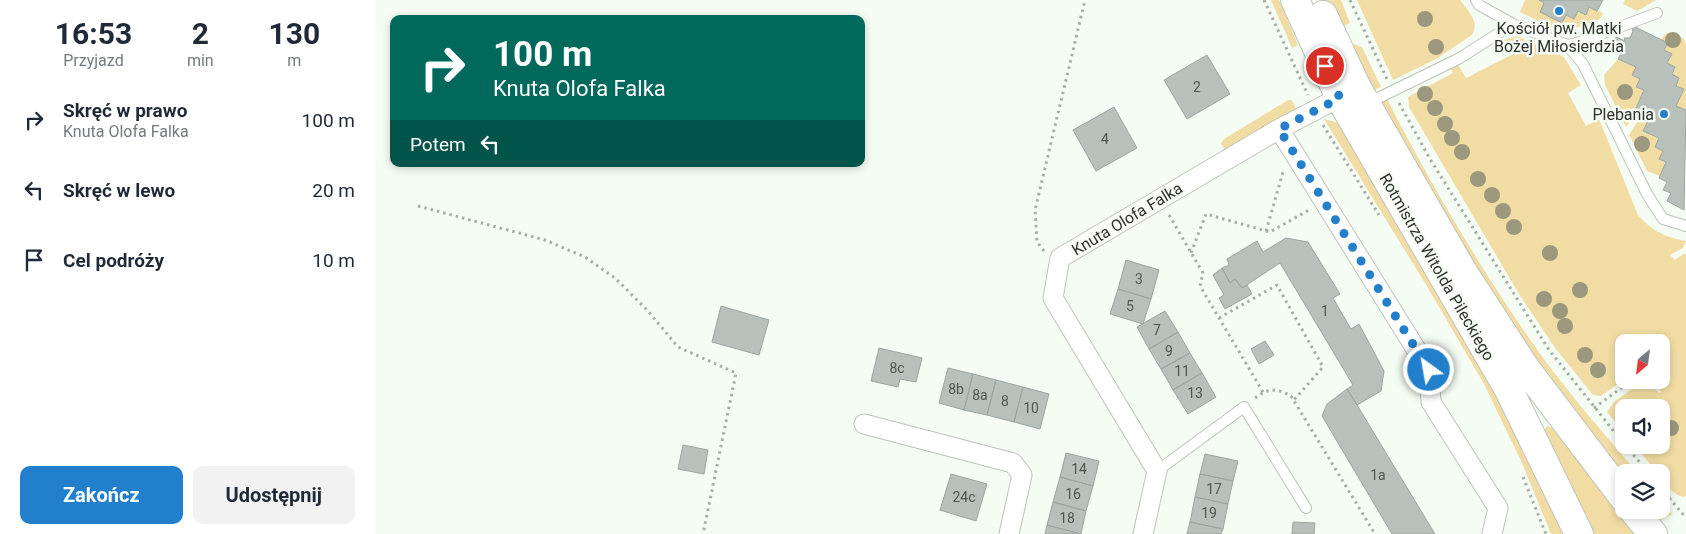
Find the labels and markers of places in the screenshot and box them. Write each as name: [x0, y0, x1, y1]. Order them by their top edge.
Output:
marker: Kościół pw. Matki Bożej Miłosierdzia: [1553, 5, 1565, 17]
place label: Kościół pw. Matki Bożej Miłosierdzia: [1494, 19, 1624, 56]
pin: [1304, 45, 1346, 87]
place label: Plebania: [1592, 105, 1654, 124]
marker: Plebania: [1658, 108, 1670, 120]

